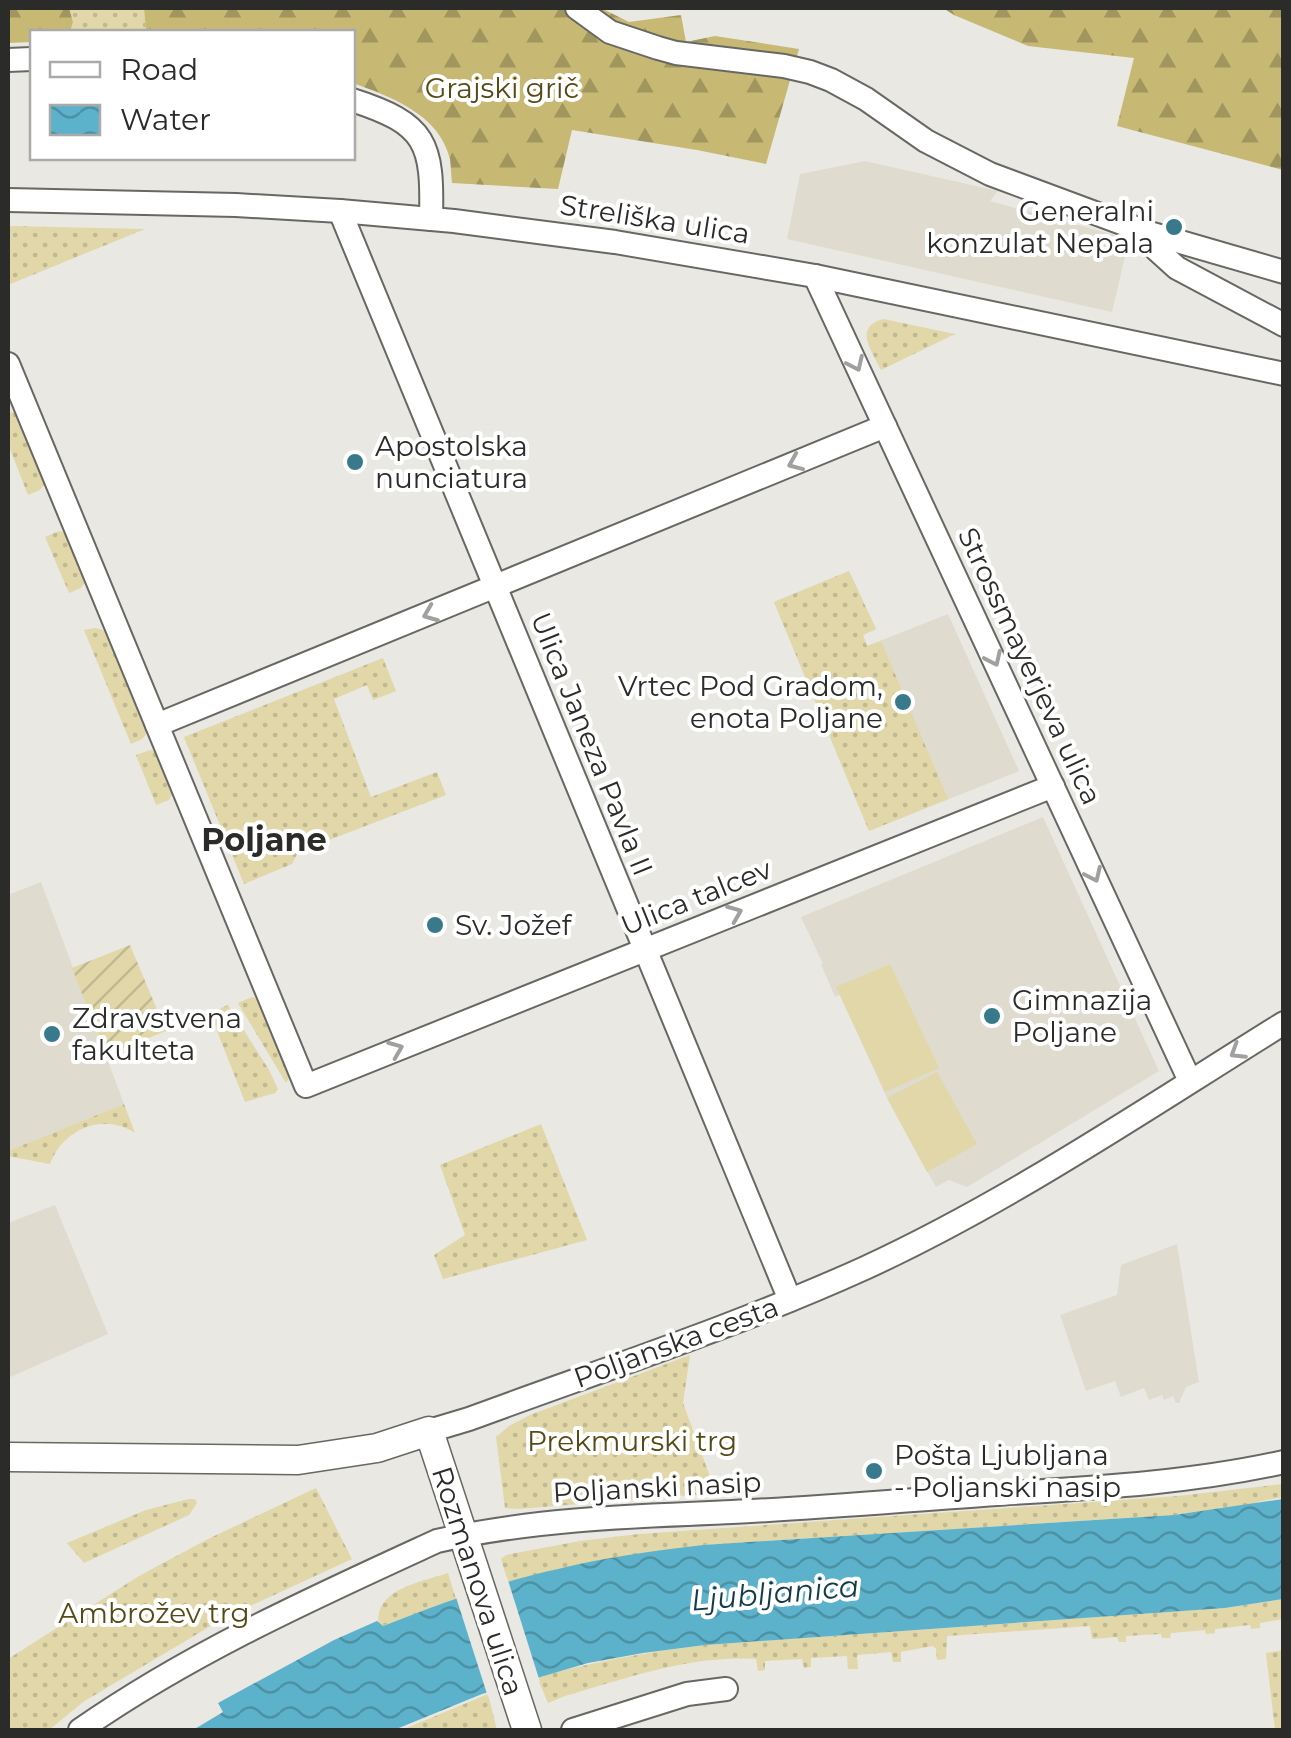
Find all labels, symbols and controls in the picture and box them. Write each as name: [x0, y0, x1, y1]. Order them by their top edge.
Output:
legend: [30, 30, 355, 160]
text: Road: [120, 51, 198, 88]
park label: Grajski grič: [425, 71, 579, 105]
text: Water: [120, 101, 211, 138]
street label: Streliška ulica: [558, 187, 752, 251]
place label: Generalni konzulat Nepala: [926, 194, 1154, 260]
marker: Generalni konzulat Nepala: [1163, 216, 1185, 238]
one-way arrow: [844, 354, 864, 372]
place label: Apostolska nunciatura: [375, 429, 528, 495]
marker: Apostolska nunciatura: [344, 451, 366, 473]
one-way arrow: [787, 452, 805, 472]
street label: Strossmayerjeva ulica: [951, 522, 1109, 810]
one-way arrow: [422, 602, 440, 622]
street label: Ulica Janeza Pavla II: [524, 608, 660, 880]
one-way arrow: [982, 649, 1002, 667]
place label: Vrtec Pod Gradom, enota Poljane: [618, 669, 883, 735]
marker: Vrtec Pod Gradom, enota Poljane: [892, 691, 914, 713]
district label: Poljane: [201, 820, 327, 859]
street label: Ulica talcev: [616, 851, 777, 943]
one-way arrow: [1082, 865, 1102, 883]
one-way arrow: [725, 905, 743, 925]
place label: Sv. Jožef: [455, 908, 573, 942]
marker: Sv. Jožef: [424, 914, 446, 936]
place label: Gimnazija Poljane: [1012, 983, 1152, 1049]
place label: Zdravstvena fakulteta: [72, 1001, 242, 1067]
marker: Gimnazija Poljane: [981, 1005, 1003, 1027]
marker: Zdravstvena fakulteta: [41, 1023, 63, 1045]
one-way arrow: [1230, 1039, 1248, 1058]
one-way arrow: [386, 1041, 404, 1061]
street label: Poljanska cesta: [569, 1289, 783, 1395]
park label: Prekmurski trg: [527, 1424, 737, 1458]
place label: Pošta Ljubljana - Poljanski nasip: [894, 1438, 1121, 1504]
marker: Pošta Ljubljana - Poljanski nasip: [863, 1460, 885, 1482]
street label: Rozmanova ulica: [425, 1462, 531, 1700]
street label: Poljanski nasip: [552, 1465, 762, 1509]
water label: Ljubljanica: [690, 1567, 860, 1619]
park label: Ambrožev trg: [58, 1596, 250, 1630]

